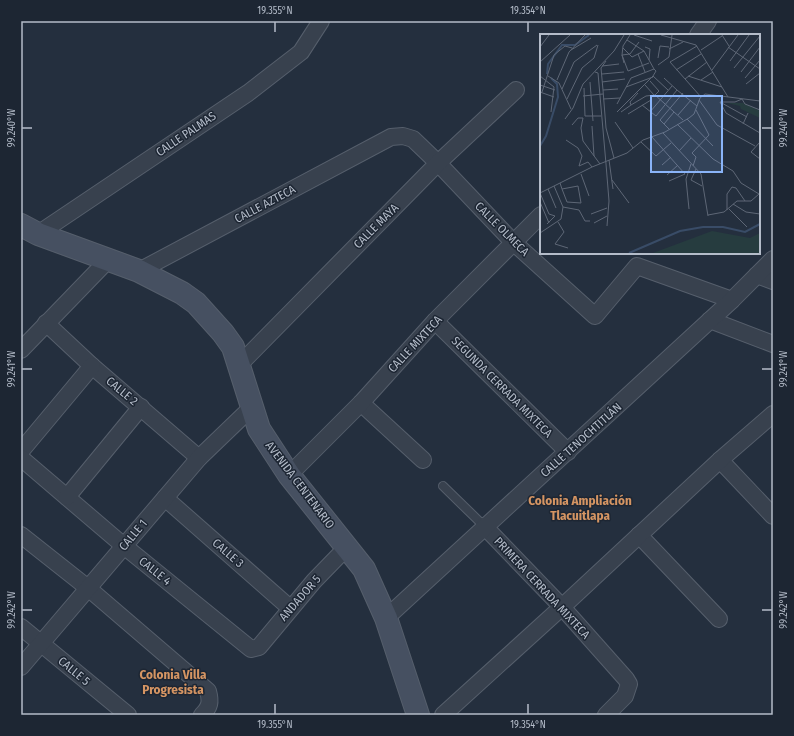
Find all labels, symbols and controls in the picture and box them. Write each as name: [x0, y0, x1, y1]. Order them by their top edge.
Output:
text: 19.355°N: [257, 5, 293, 17]
text: 19.354°N: [510, 5, 546, 17]
inset map: [540, 34, 760, 254]
text: 99.240°W: [6, 108, 18, 147]
text: 99.240°W: [778, 108, 790, 147]
street label: CALLE PALMAS: [153, 109, 219, 159]
street label: CALLE AZTECA: [232, 182, 298, 226]
street label: CALLE OLMECA: [472, 199, 532, 259]
street label: CALLE MAYA: [351, 200, 402, 251]
street label: CALLE MIXTECA: [385, 312, 445, 375]
street label: SEGUNDA CERRADA MIXTECA: [449, 334, 556, 441]
text: 99.241°W: [6, 350, 18, 387]
text: 99.241°W: [778, 350, 790, 387]
street label: CALLE 2: [103, 374, 141, 408]
street label: CALLE TENOCHTITLÁN: [537, 399, 624, 480]
street label: AVENIDA CENTENARIO: [263, 439, 337, 531]
district label: Colonia Ampliación Tlacuitlapa: [528, 493, 632, 523]
street label: CALLE 1: [116, 517, 150, 553]
street label: PRIMERA CERRADA MIXTECA: [491, 534, 593, 642]
street label: CALLE 3: [209, 536, 247, 570]
street label: CALLE 4: [136, 554, 174, 588]
street label: ANDADOR 5: [276, 572, 324, 624]
text: 99.242°W: [6, 591, 18, 629]
text: 99.242°W: [778, 591, 790, 629]
street label: CALLE 5: [55, 654, 93, 689]
district label: Colonia Villa Progresista: [140, 667, 207, 697]
text: 19.355°N: [257, 719, 293, 731]
text: 19.354°N: [510, 719, 546, 731]

